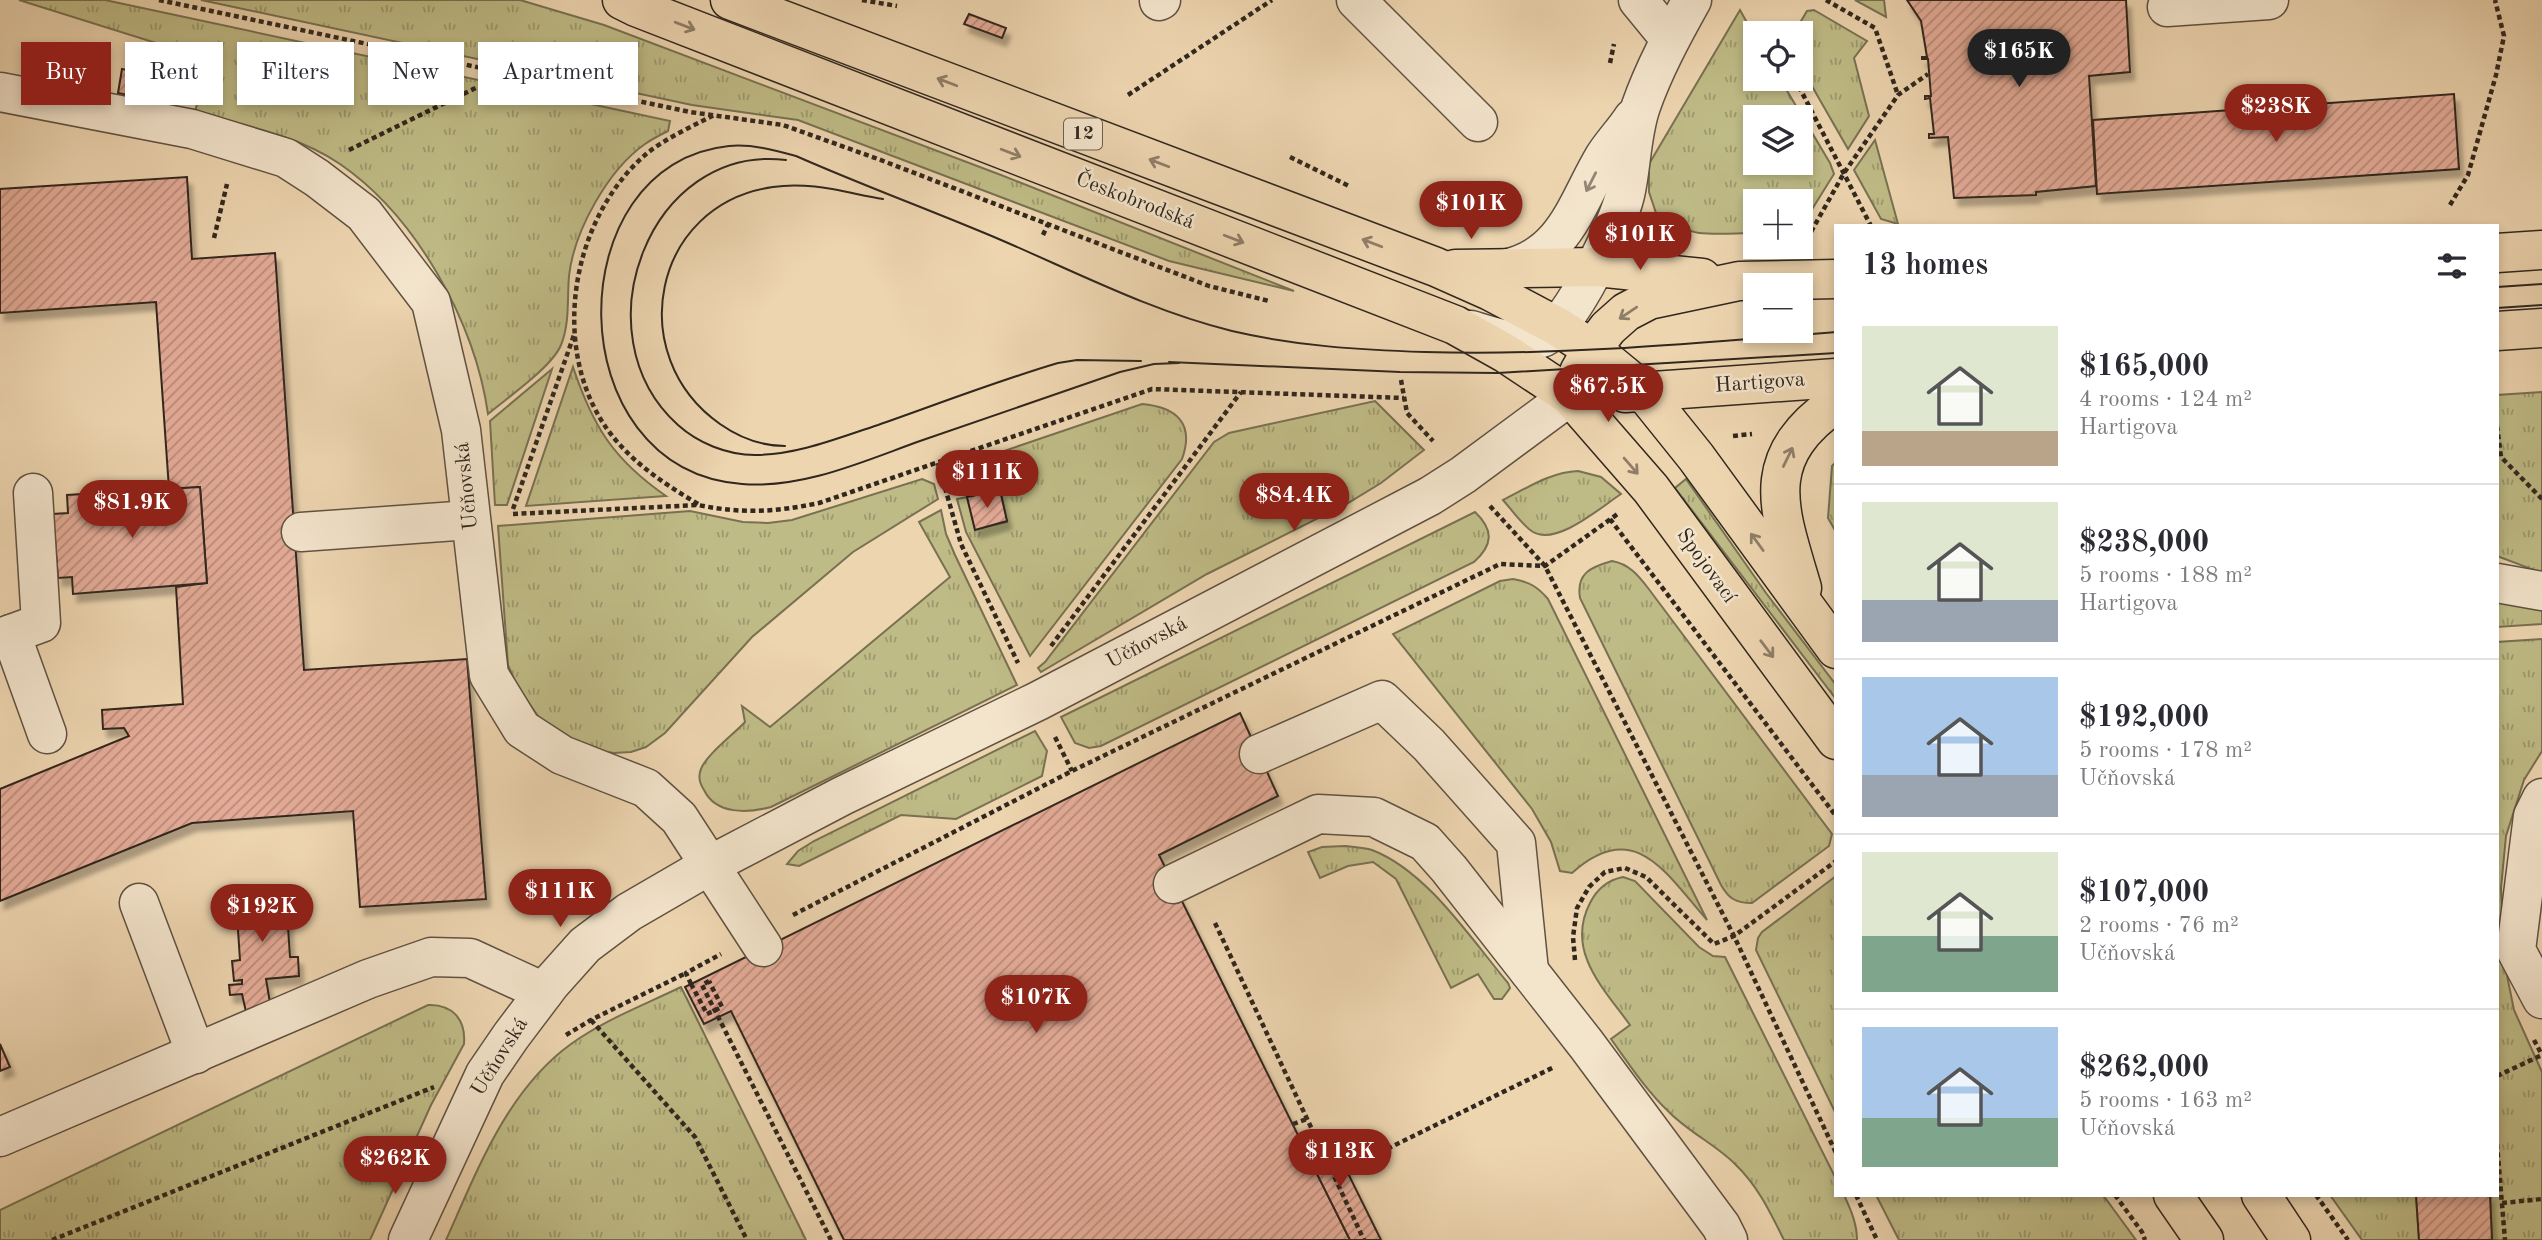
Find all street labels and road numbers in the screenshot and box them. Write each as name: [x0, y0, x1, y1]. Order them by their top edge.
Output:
road number: 12: [1064, 118, 1102, 150]
street label: Českobrodská: [1073, 165, 1199, 233]
street label: Hartigova: [1714, 369, 1806, 397]
street label: Učňovská: [452, 441, 482, 531]
street label: Spojovací: [1672, 525, 1740, 607]
street label: Učňovská: [1103, 613, 1191, 673]
street label: Učňovská: [468, 1014, 532, 1100]

